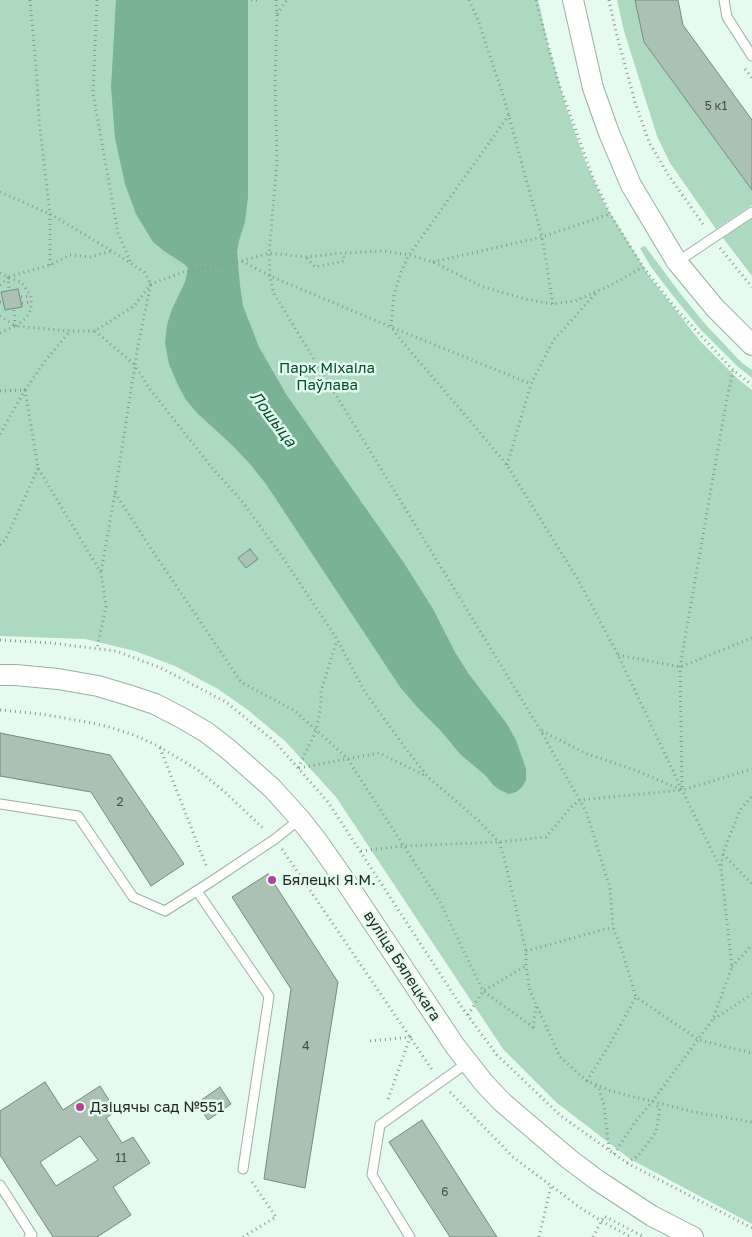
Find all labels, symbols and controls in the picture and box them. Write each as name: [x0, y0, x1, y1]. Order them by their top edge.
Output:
house number: 5 к1: [705, 99, 727, 113]
park label: Парк Міхаіла Паўлава: [279, 359, 375, 394]
water label: Лошыца: [246, 387, 300, 451]
house number: 2: [117, 795, 123, 809]
place label: Бялецкі Я.М.: [282, 871, 376, 889]
marker: Бялецкі Я.М.: [266, 874, 278, 886]
street label: вуліца Бялецкага: [360, 907, 444, 1025]
house number: 4: [302, 1039, 310, 1053]
place label: Дзіцячы сад №551: [90, 1098, 224, 1116]
marker: Дзіцячы сад №551: [74, 1101, 86, 1113]
house number: 11: [115, 1151, 127, 1165]
house number: 6: [441, 1185, 449, 1199]

